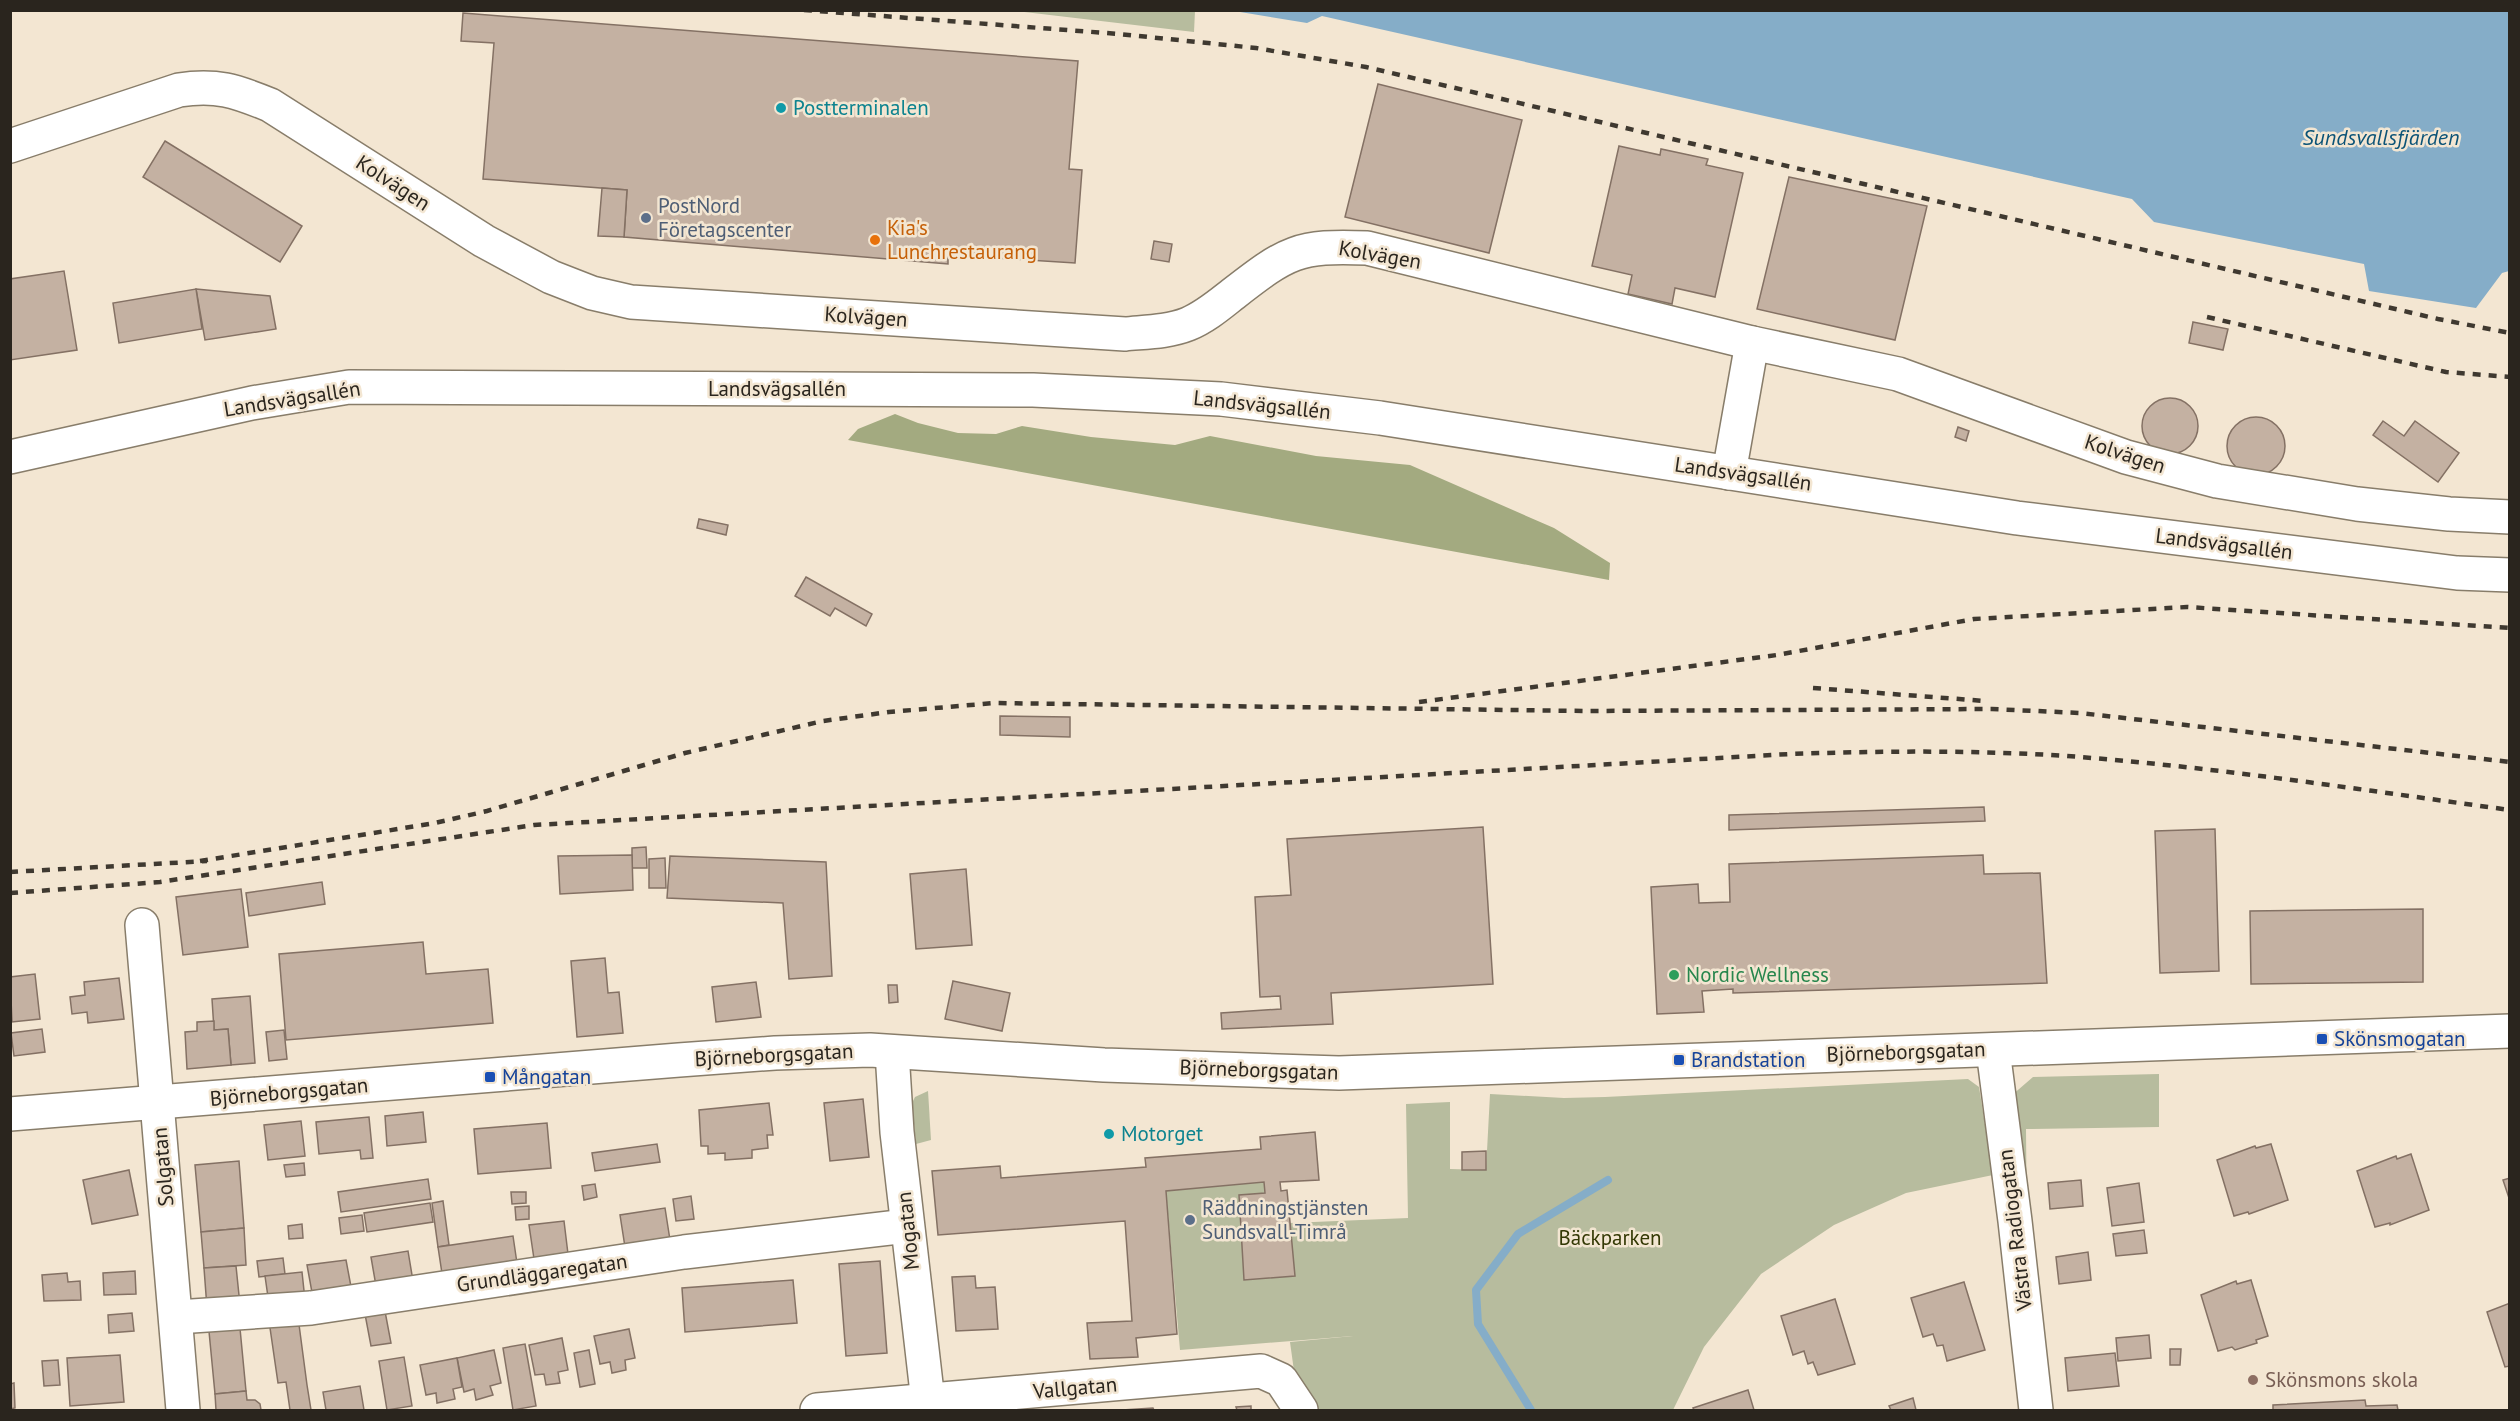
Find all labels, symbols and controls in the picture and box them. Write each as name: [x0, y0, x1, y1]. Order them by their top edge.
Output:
place label: Postterminalen: [793, 94, 929, 121]
marker: Postterminalen: [774, 101, 788, 115]
water label: Sundsvallsfjärden: [2302, 123, 2460, 151]
street label: Kolvägen: [351, 149, 436, 217]
place label: PostNord Företagscenter: [658, 192, 791, 243]
marker: PostNord Företagscenter: [639, 211, 653, 225]
place label: Kia's Lunchrestaurang: [887, 214, 1037, 265]
marker: Kia's Lunchrestaurang: [868, 233, 882, 247]
street label: Kolvägen: [1337, 234, 1423, 275]
street label: Kolvägen: [824, 300, 908, 333]
street label: Landsvägsallén: [222, 374, 362, 423]
street label: Landsvägsallén: [708, 375, 846, 402]
street label: Landsvägsallén: [1192, 384, 1332, 425]
street label: Kolvägen: [2081, 428, 2169, 479]
street label: Landsvägsallén: [1673, 451, 1813, 496]
street label: Landsvägsallén: [2154, 522, 2294, 565]
place label: Nordic Wellness: [1686, 961, 1829, 988]
marker: Nordic Wellness: [1667, 968, 1681, 982]
place label: Skönsmogatan: [2334, 1025, 2466, 1052]
marker: Skönsmogatan: [2315, 1032, 2329, 1046]
street label: Björneborgsgatan: [1826, 1035, 1986, 1068]
street label: Björneborgsgatan: [694, 1037, 854, 1072]
place label: Brandstation: [1691, 1046, 1805, 1073]
street label: Björneborgsgatan: [1179, 1053, 1339, 1086]
marker: Brandstation: [1672, 1053, 1686, 1067]
place label: Mångatan: [502, 1063, 591, 1090]
marker: Mångatan: [483, 1070, 497, 1084]
street label: Björneborgsgatan: [209, 1071, 369, 1112]
place label: Motorget: [1121, 1120, 1203, 1147]
street label: Solgatan: [146, 1126, 179, 1208]
marker: Motorget: [1102, 1127, 1116, 1141]
street label: Västra Radiogatan: [1991, 1148, 2038, 1313]
street label: Mogatan: [890, 1191, 925, 1272]
place label: Räddningstjänsten Sundsvall-Timrå: [1202, 1194, 1369, 1245]
marker: Räddningstjänsten Sundsvall-Timrå: [1183, 1213, 1197, 1227]
park label: Bäckparken: [1558, 1224, 1662, 1251]
street label: Grundläggaregatan: [455, 1247, 629, 1298]
place label: Skönsmons skola: [2265, 1366, 2418, 1393]
street label: Vallgatan: [1031, 1370, 1118, 1405]
marker: Skönsmons skola: [2246, 1373, 2260, 1387]

